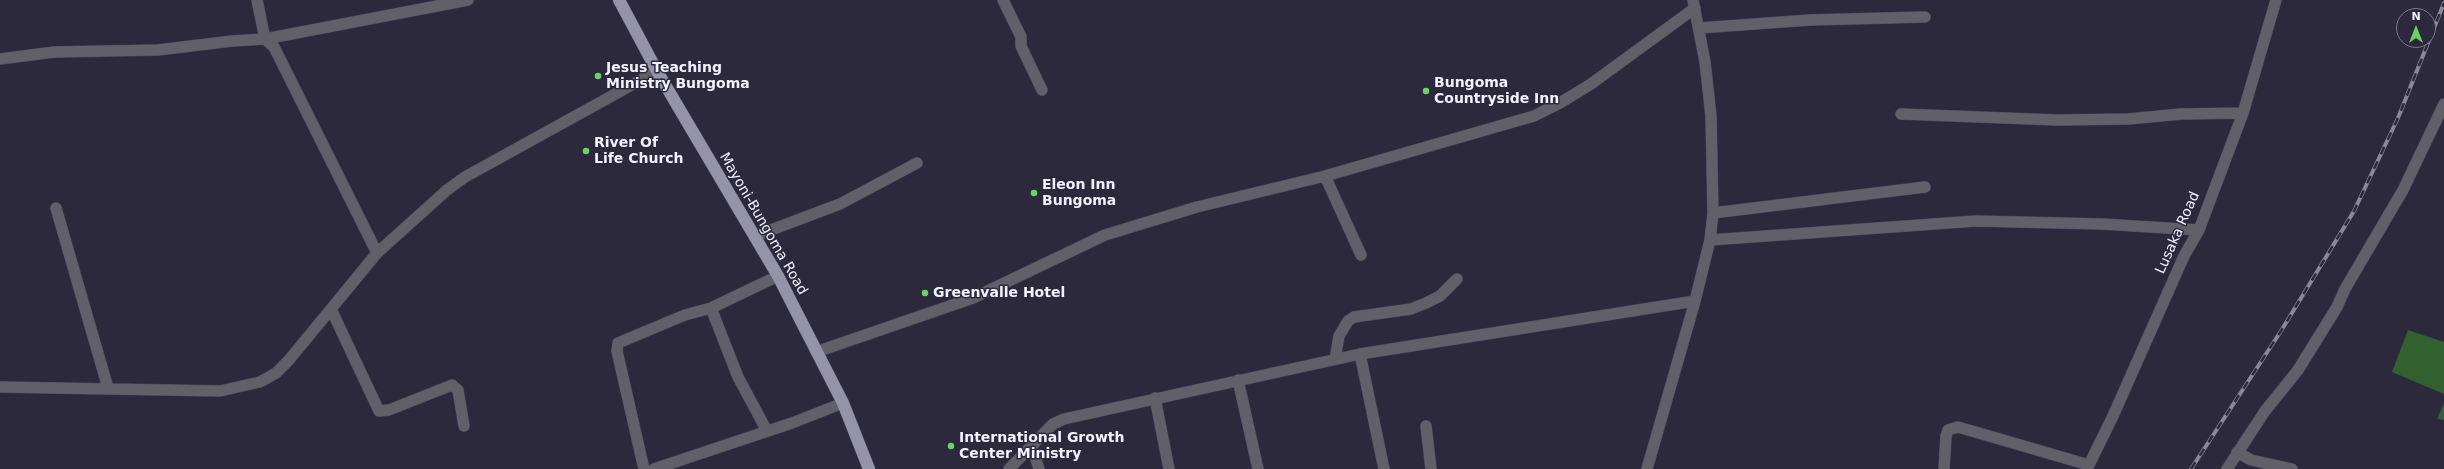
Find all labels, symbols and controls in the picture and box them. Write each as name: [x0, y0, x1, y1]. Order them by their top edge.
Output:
north arrow: [2396, 8, 2436, 48]
text: N: [2411, 10, 2421, 23]
place label: Jesus Teaching Ministry Bungoma: [606, 60, 750, 92]
marker: Jesus Teaching Ministry Bungoma: [593, 71, 603, 81]
place label: Bungoma Countryside Inn: [1434, 75, 1559, 108]
marker: Bungoma Countryside Inn: [1421, 86, 1431, 96]
place label: River Of Life Church: [594, 135, 684, 168]
marker: River Of Life Church: [581, 146, 591, 156]
street label: Mayoni-Bungoma Road: [715, 150, 811, 298]
place label: Eleon Inn Bungoma: [1042, 177, 1116, 210]
marker: Eleon Inn Bungoma: [1029, 188, 1039, 198]
street label: Lusaka Road: [2152, 189, 2204, 277]
place label: Greenvalle Hotel: [933, 285, 1065, 301]
marker: Greenvalle Hotel: [920, 288, 930, 298]
place label: International Growth Center Ministry: [959, 430, 1124, 462]
marker: International Growth Center Ministry: [946, 441, 956, 451]

